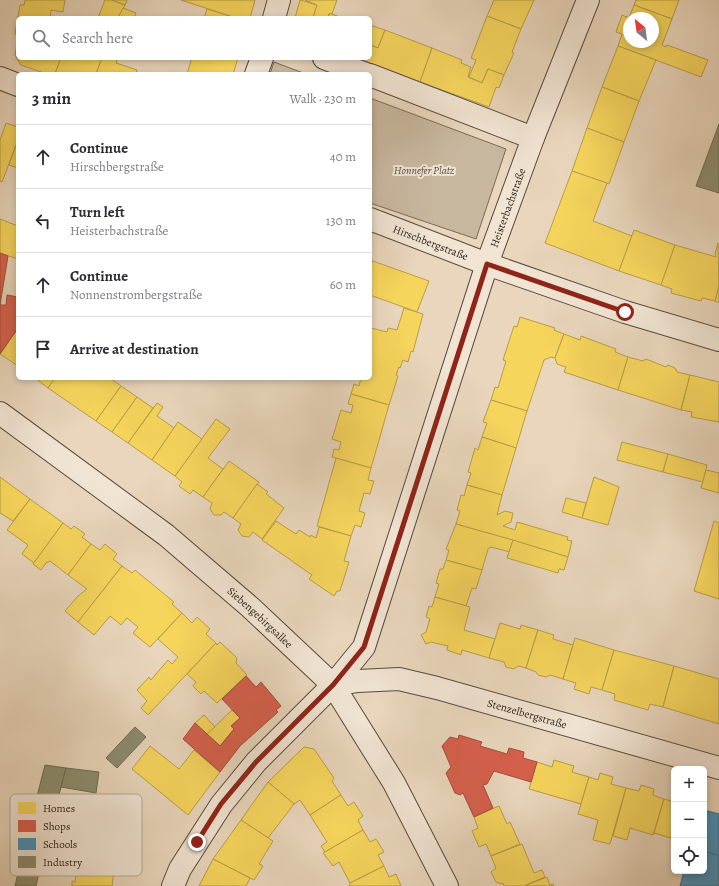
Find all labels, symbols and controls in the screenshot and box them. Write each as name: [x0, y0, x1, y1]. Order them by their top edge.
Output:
north arrow: [623, 12, 659, 48]
search box: [16, 16, 372, 60]
icon: search: [30, 27, 52, 49]
text: Search here: [62, 28, 133, 48]
text: 3 min: [32, 87, 71, 110]
text: Walk · 230 m: [290, 90, 356, 107]
text: Continue: [70, 138, 128, 158]
icon: ahead: [32, 146, 54, 168]
text: 40 m: [330, 148, 356, 165]
text: Hirschbergstraße: [70, 158, 164, 175]
park label: Honnefer Platz: [394, 163, 455, 178]
street label: Heisterbachstraße: [486, 166, 529, 249]
text: Turn left: [70, 202, 125, 222]
icon: left: [32, 210, 54, 232]
text: 130 m: [326, 212, 356, 229]
street label: Hirschbergstraße: [391, 221, 471, 264]
text: Heisterbachstraße: [70, 222, 168, 239]
text: Continue: [70, 266, 128, 286]
icon: ahead: [32, 274, 54, 296]
text: 60 m: [330, 276, 356, 293]
text: Nonnenstrombergstraße: [70, 286, 202, 303]
route start: [616, 303, 634, 321]
icon: arrive: [32, 338, 54, 360]
text: Arrive at destination: [70, 339, 199, 359]
street label: Siebengebirgsallee: [224, 583, 296, 651]
street label: Stenzelbergstraße: [485, 695, 569, 732]
map controls: [671, 766, 707, 874]
button: +: [671, 766, 707, 802]
legend: [10, 794, 142, 876]
text: Homes: [43, 801, 75, 816]
button: −: [671, 802, 707, 838]
text: Shops: [43, 819, 70, 834]
route end: [188, 833, 206, 851]
text: Schools: [43, 837, 77, 852]
button: locate: [671, 838, 707, 874]
text: Industry: [43, 855, 82, 870]

